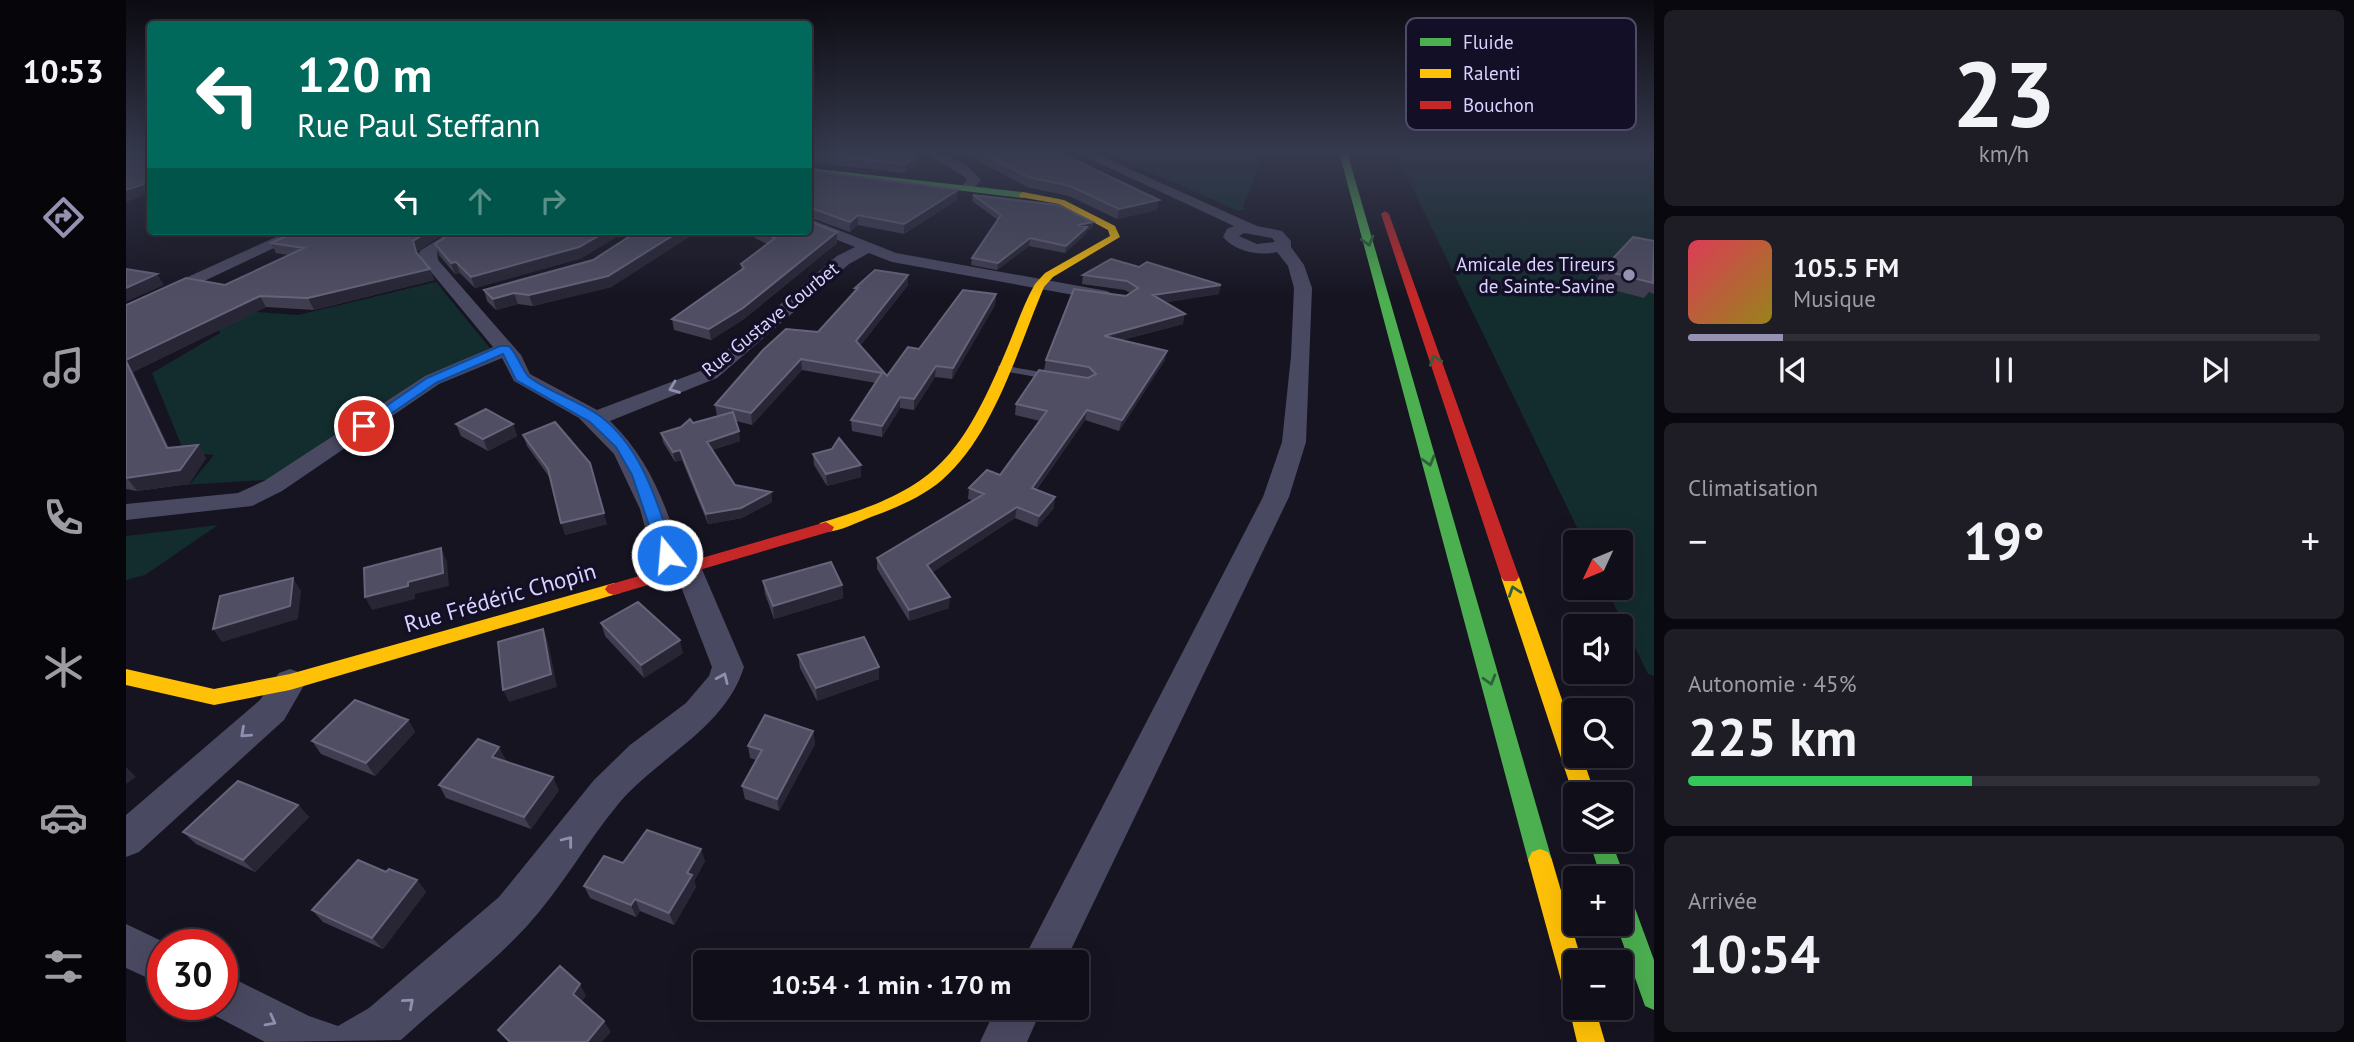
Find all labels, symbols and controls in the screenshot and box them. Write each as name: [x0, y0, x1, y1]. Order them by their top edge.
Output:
legend: [1406, 18, 1636, 130]
text: Fluide: [1463, 30, 1514, 54]
text: 23: [1952, 34, 2056, 152]
text: 120 m: [297, 42, 432, 106]
icon: left: [182, 49, 273, 140]
text: 10:53: [22, 50, 104, 92]
text: Ralenti: [1463, 61, 1521, 85]
text: Bouchon: [1463, 93, 1534, 117]
text: Rue Paul Steffann: [297, 104, 541, 146]
text: km/h: [1979, 139, 2029, 168]
icon: left: [388, 182, 426, 220]
icon: ahead: [461, 182, 499, 220]
icon: right: [534, 182, 572, 220]
icon: directions: [39, 193, 88, 242]
one-way arrow: [1359, 235, 1374, 247]
text: 105.5 FM: [1793, 251, 1899, 284]
place label: Amicale des Tireurs de Sainte-Savine: [1456, 252, 1615, 298]
street label: Rue Gustave Courbet: [697, 256, 844, 381]
marker: Amicale des Tireurs de Sainte-Savine: [1621, 267, 1637, 283]
text: Musique: [1793, 284, 1876, 313]
icon: music: [39, 343, 88, 392]
icon: previous: [1774, 351, 1812, 389]
icon: pause: [1985, 351, 2023, 389]
icon: next: [2196, 351, 2234, 389]
one-way arrow: [1429, 355, 1443, 367]
one-way arrow: [669, 379, 681, 393]
pin: [334, 396, 394, 456]
icon: arrive: [345, 407, 383, 445]
one-way arrow: [1421, 454, 1435, 466]
text: Climatisation: [1688, 473, 1818, 502]
icon: phone: [39, 493, 88, 542]
text: 19°: [1963, 507, 2045, 574]
text: −: [1688, 516, 1707, 565]
text: +: [2301, 516, 2320, 565]
position arrow: [630, 518, 704, 592]
north arrow: [1563, 530, 1633, 600]
map controls: [1563, 530, 1633, 1020]
street label: Rue Frédéric Chopin: [401, 556, 599, 638]
one-way arrow: [1508, 585, 1522, 598]
button: sound: [1563, 614, 1633, 684]
icon: climate: [39, 643, 88, 692]
text: Autonomie · 45%: [1688, 669, 1856, 698]
one-way arrow: [715, 673, 729, 685]
one-way arrow: [1482, 673, 1496, 685]
button: search: [1563, 698, 1633, 768]
text: 225 km: [1688, 703, 1857, 770]
one-way arrow: [241, 725, 254, 738]
button: layers: [1563, 782, 1633, 852]
icon: car: [39, 793, 88, 842]
one-way arrow: [560, 836, 573, 849]
button: +: [1563, 866, 1633, 936]
text: Arrivée: [1688, 886, 1757, 915]
text: 10:54: [1688, 920, 1820, 987]
speed limit sign: 30: [147, 929, 238, 1020]
icon: filters: [39, 942, 88, 991]
button: −: [1563, 950, 1633, 1020]
text: 10:54 · 1 min · 170 m: [771, 968, 1011, 1001]
one-way arrow: [401, 999, 414, 1011]
one-way arrow: [264, 1012, 277, 1026]

